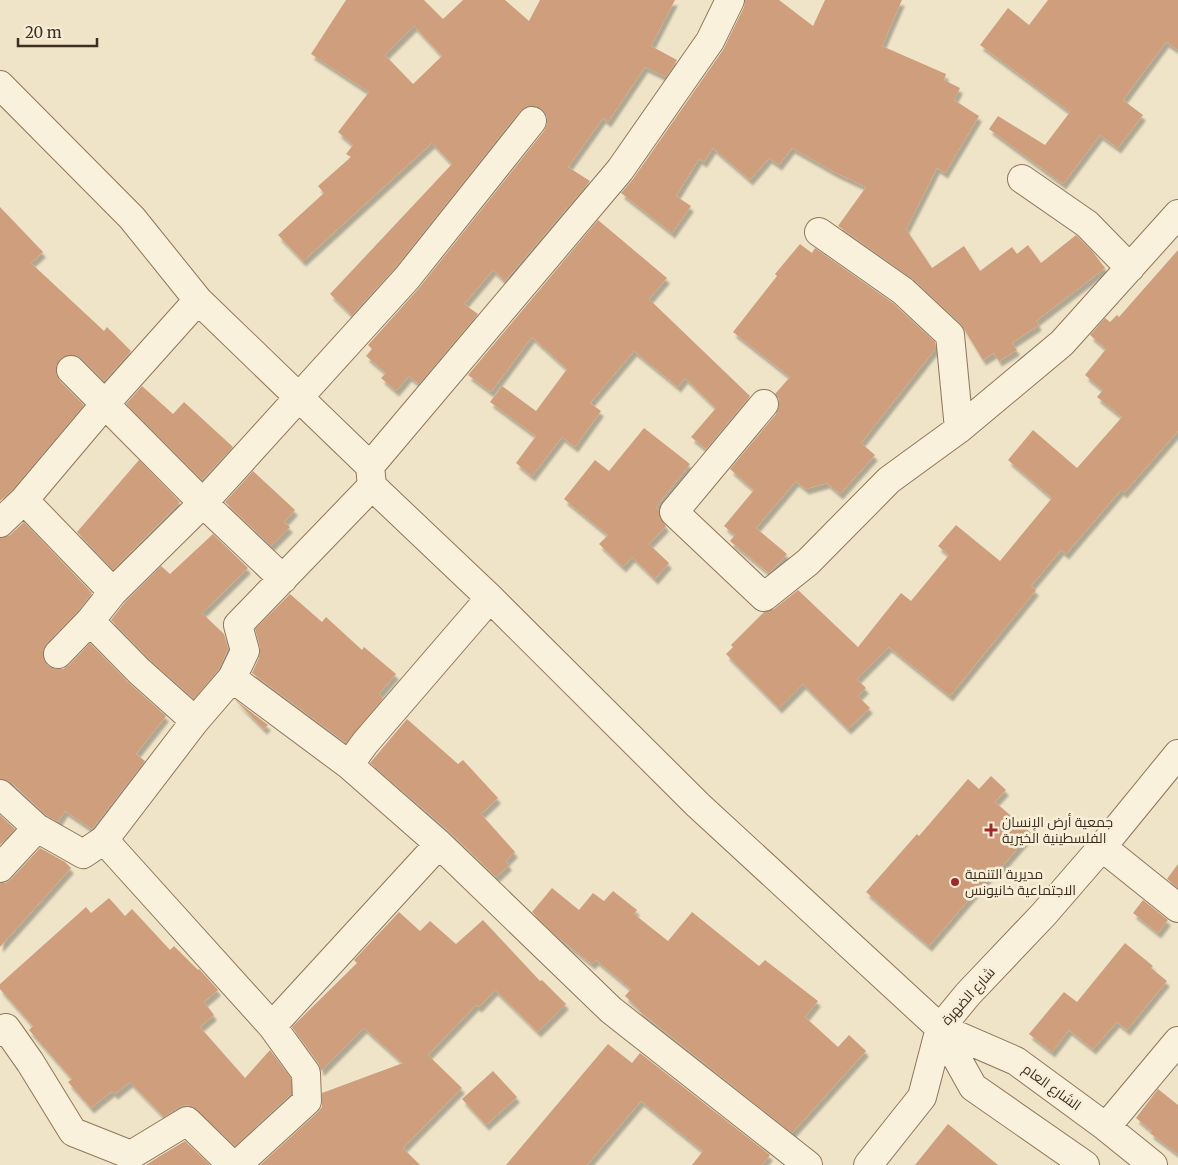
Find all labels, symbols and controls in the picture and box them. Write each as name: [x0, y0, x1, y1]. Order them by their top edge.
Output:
scale bar: [18, 15, 96, 47]
text: 20 m: [25, 23, 62, 42]
place label: جمعية أرض الإنسان الفلسطينية الخيرية: [1002, 813, 1113, 847]
marker: جمعية أرض الإنسان الفلسطينية الخيرية: [984, 823, 998, 837]
place label: مديرية التنمية الاجتماعية خانيونس: [965, 865, 1076, 899]
marker: مديرية التنمية الاجتماعية خانيونس: [949, 876, 961, 888]
street label: شارع الضهرة: [937, 963, 999, 1029]
street label: الشارع العام: [1019, 1060, 1085, 1115]

